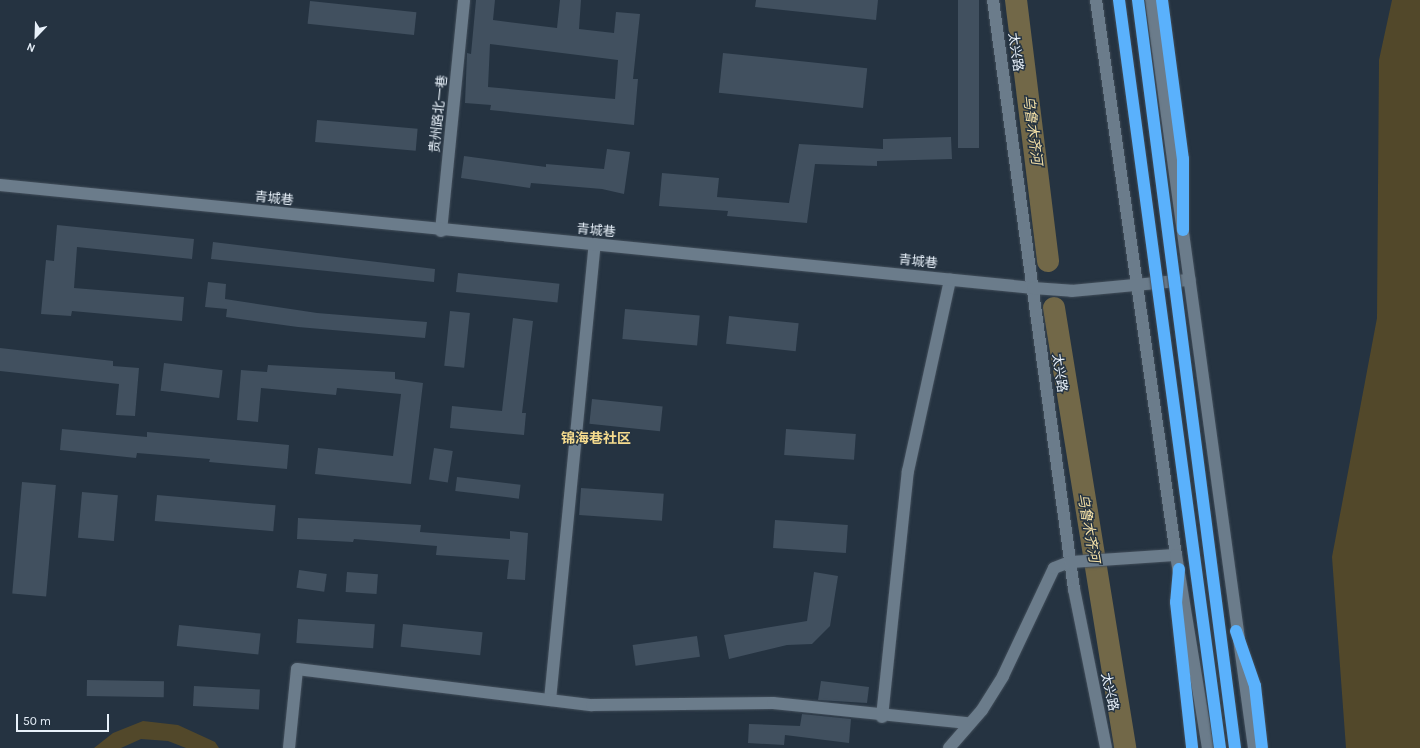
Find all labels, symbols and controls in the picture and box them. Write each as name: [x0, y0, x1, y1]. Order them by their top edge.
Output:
north arrow: [16, 16, 56, 56]
street label: 太兴路: [1005, 32, 1025, 72]
text: N: [25, 40, 37, 55]
street label: 贵州路北一巷: [427, 74, 451, 154]
water label: 乌鲁木齐河: [1019, 94, 1045, 166]
street label: 青城巷: [254, 189, 294, 209]
street label: 青城巷: [576, 222, 616, 240]
street label: 青城巷: [898, 252, 938, 272]
street label: 太兴路: [1049, 353, 1069, 393]
district label: 锦海巷社区: [561, 431, 631, 447]
water label: 乌鲁木齐河: [1074, 492, 1102, 564]
street label: 太兴路: [1097, 671, 1121, 713]
scale bar: [18, 706, 111, 732]
text: 50 m: [23, 714, 51, 728]

